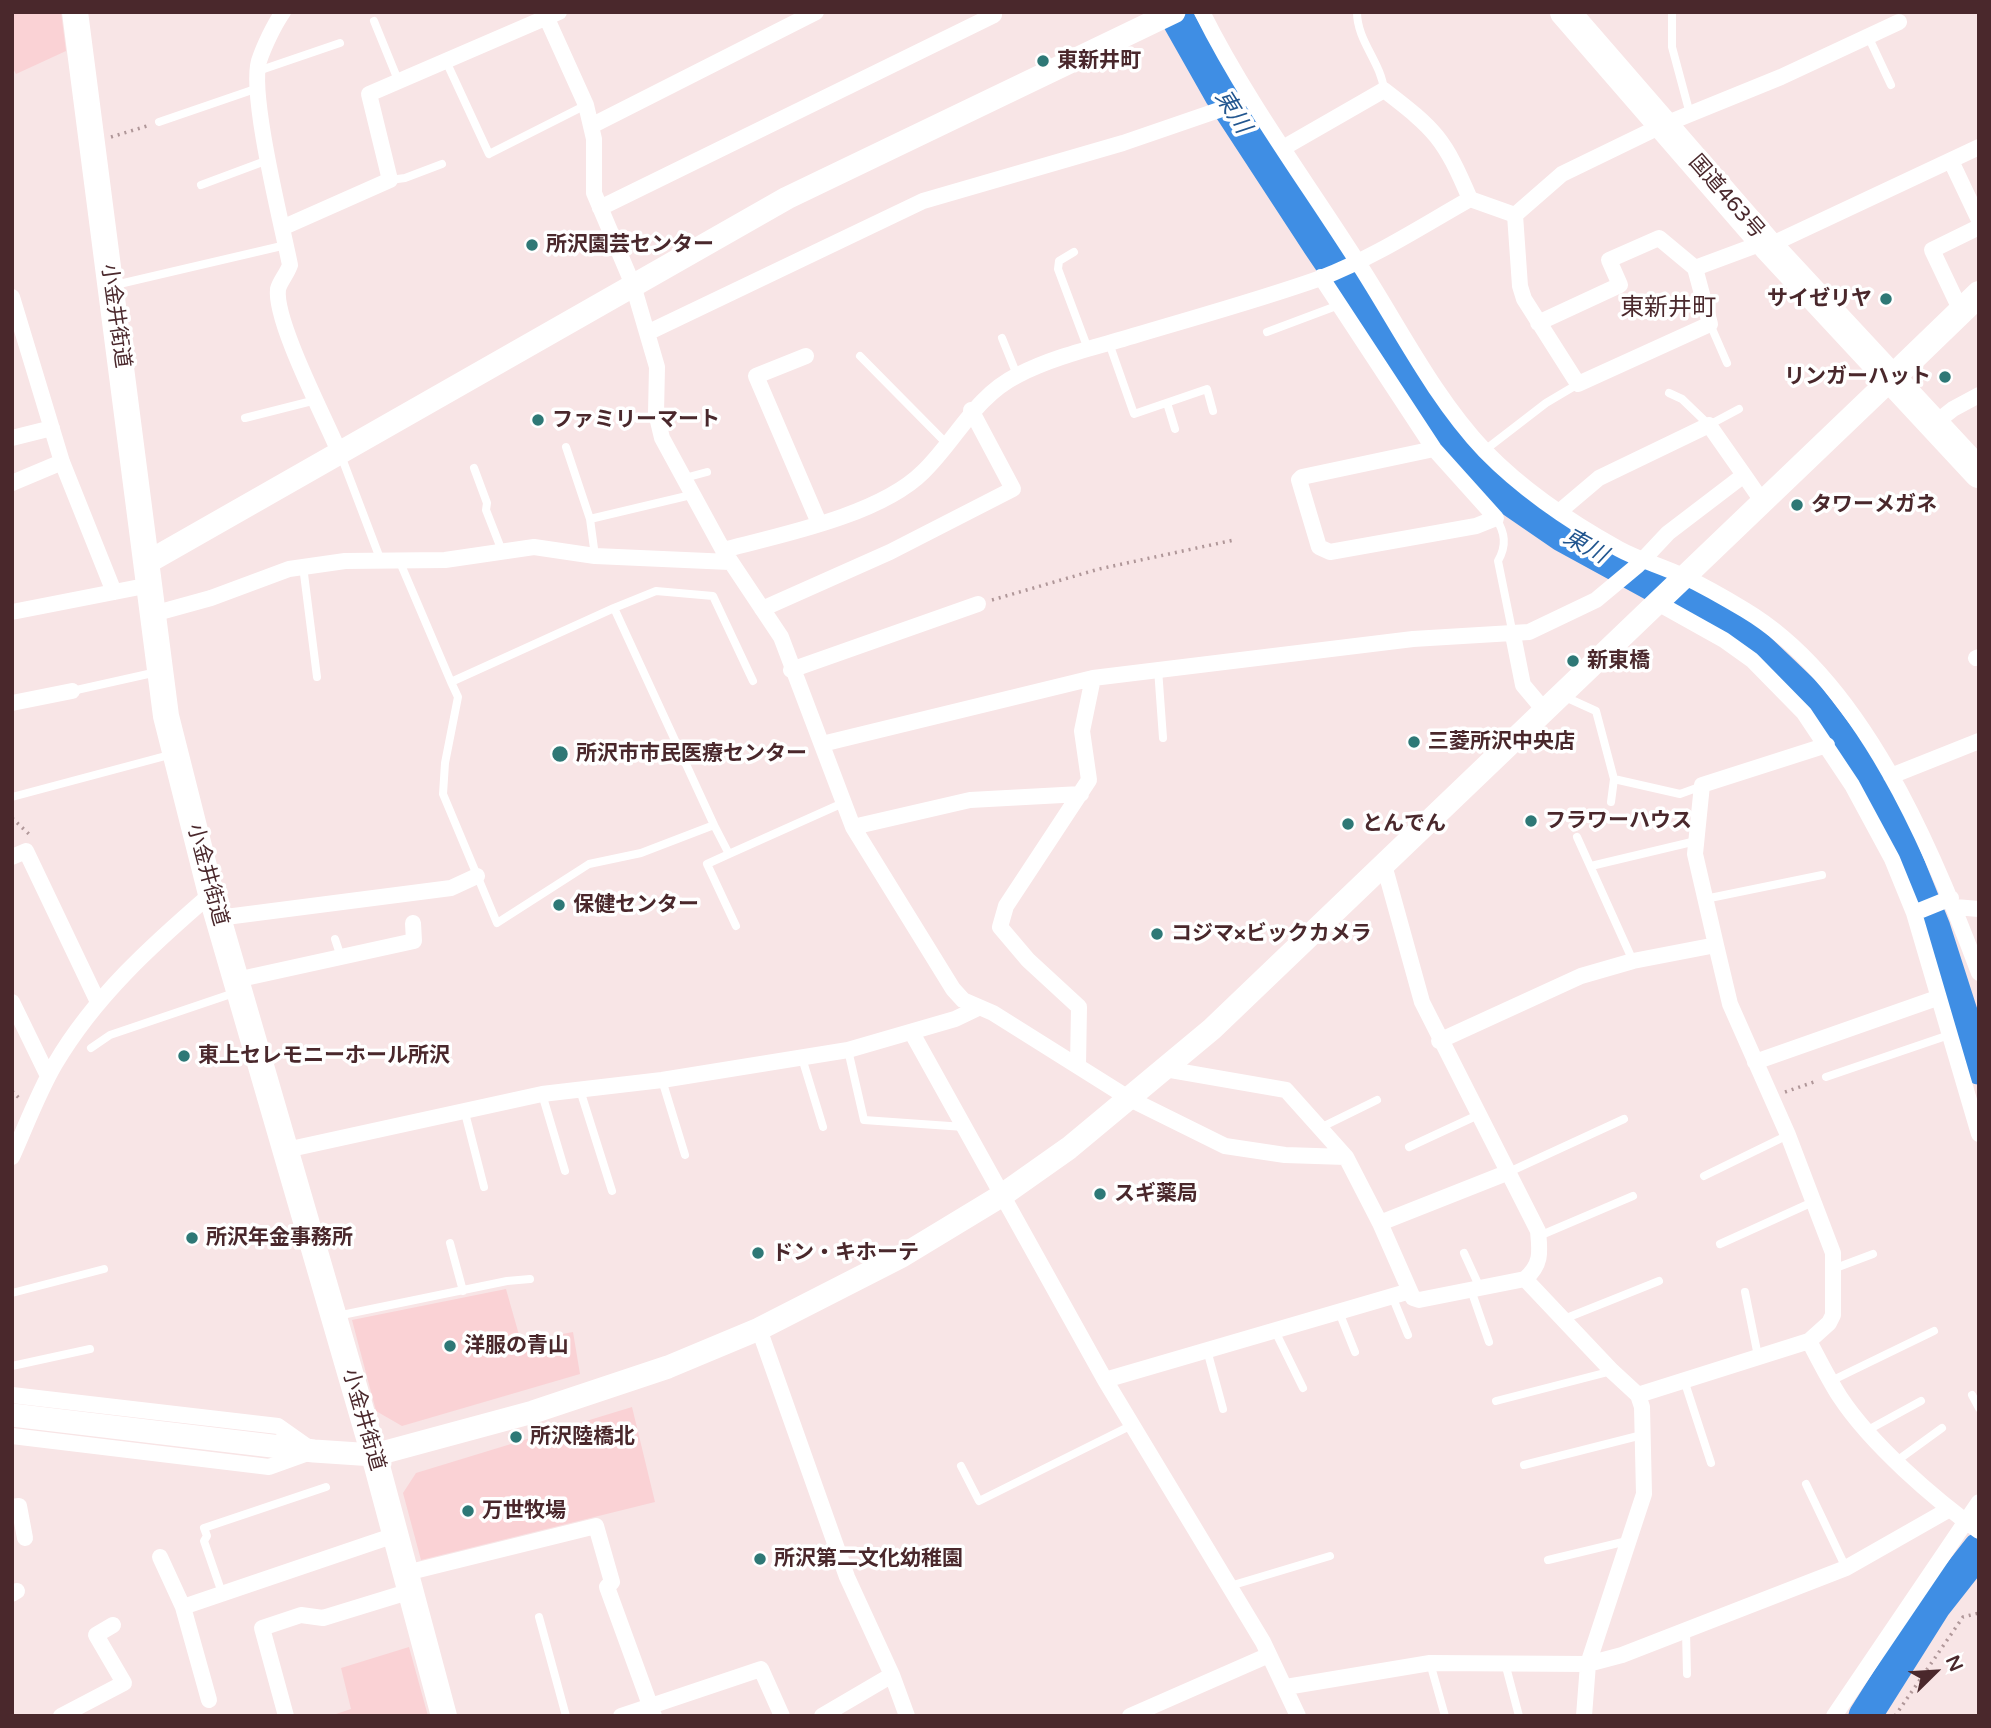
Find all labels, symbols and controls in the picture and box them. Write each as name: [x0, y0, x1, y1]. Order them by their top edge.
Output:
place label: 東新井町: [1057, 48, 1141, 74]
marker: 東新井町: [1035, 53, 1051, 69]
water label: 東川: [1208, 85, 1256, 139]
street label: 国道463号: [1683, 150, 1769, 244]
place label: 所沢園芸センター: [546, 232, 714, 258]
marker: 所沢園芸センター: [524, 237, 540, 253]
street label: 小金井街道: [95, 262, 135, 370]
place label: サイゼリヤ: [1767, 286, 1872, 312]
marker: サイゼリヤ: [1878, 291, 1894, 307]
district label: 東新井町: [1620, 295, 1716, 323]
place label: リンガーハット: [1784, 364, 1931, 390]
marker: リンガーハット: [1937, 369, 1953, 385]
place label: ファミリーマート: [552, 407, 720, 433]
marker: ファミリーマート: [530, 412, 546, 428]
place label: タワーメガネ: [1811, 492, 1937, 518]
marker: タワーメガネ: [1789, 497, 1805, 513]
water label: 東川: [1558, 524, 1612, 570]
place label: 新東橋: [1587, 648, 1650, 674]
marker: 新東橋: [1565, 653, 1581, 669]
place label: 三菱所沢中央店: [1428, 729, 1575, 755]
marker: 三菱所沢中央店: [1406, 734, 1422, 750]
place label: 所沢市市民医療センター: [576, 741, 807, 767]
marker: 所沢市市民医療センター: [550, 744, 570, 764]
place label: フラワーハウス: [1545, 808, 1692, 834]
place label: とんでん: [1362, 811, 1446, 837]
marker: フラワーハウス: [1523, 813, 1539, 829]
marker: とんでん: [1340, 816, 1356, 832]
street label: 小金井街道: [181, 821, 233, 929]
place label: 保健センター: [573, 892, 699, 918]
marker: 保健センター: [551, 897, 567, 913]
place label: コジマ×ビックカメラ: [1171, 921, 1372, 947]
marker: コジマ×ビックカメラ: [1149, 926, 1165, 942]
place label: 東上セレモニーホール所沢: [198, 1043, 450, 1069]
marker: 東上セレモニーホール所沢: [176, 1048, 192, 1064]
place label: スギ薬局: [1114, 1181, 1198, 1207]
marker: スギ薬局: [1092, 1186, 1108, 1202]
place label: 所沢年金事務所: [206, 1225, 353, 1251]
marker: 所沢年金事務所: [184, 1230, 200, 1246]
place label: ドン・キホーテ: [772, 1240, 919, 1266]
marker: ドン・キホーテ: [750, 1245, 766, 1261]
place label: 洋服の青山: [464, 1333, 569, 1359]
marker: 洋服の青山: [442, 1338, 458, 1354]
street label: 小金井街道: [336, 1366, 390, 1474]
place label: 所沢陸橋北: [530, 1424, 635, 1450]
marker: 所沢陸橋北: [508, 1429, 524, 1445]
place label: 万世牧場: [482, 1498, 566, 1524]
marker: 万世牧場: [460, 1503, 476, 1519]
place label: 所沢第二文化幼稚園: [774, 1546, 963, 1572]
marker: 所沢第二文化幼稚園: [752, 1551, 768, 1567]
north arrow: [1900, 1637, 1970, 1707]
text: N: [1941, 1652, 1967, 1675]

